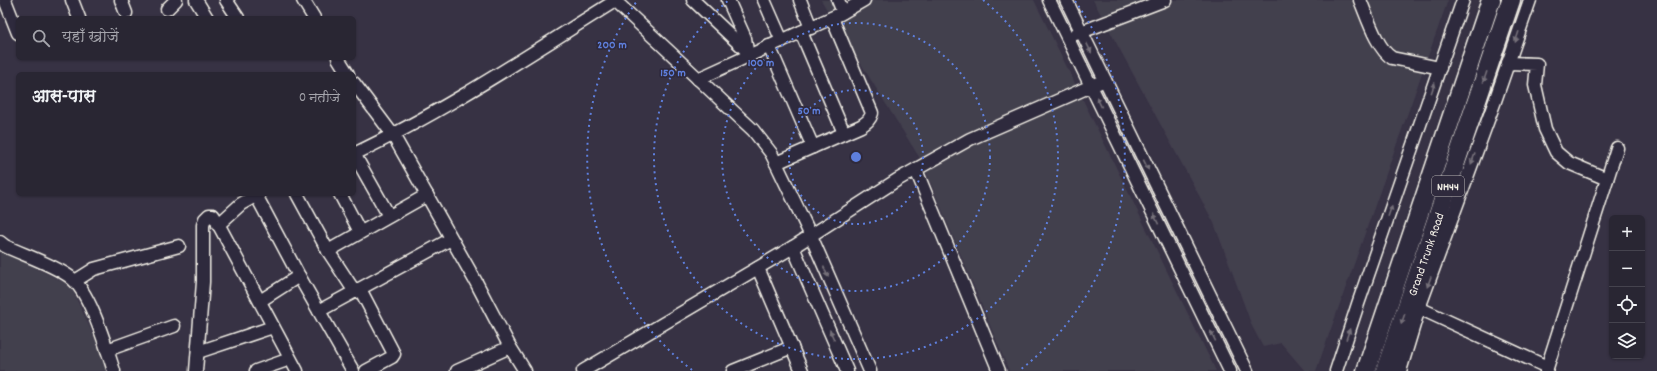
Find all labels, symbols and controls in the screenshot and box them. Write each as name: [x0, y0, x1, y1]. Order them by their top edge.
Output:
search box: [16, 16, 356, 60]
icon: search: [30, 27, 52, 49]
text: यहाँ खोजें: [62, 27, 119, 49]
one-way arrow: [1514, 31, 1520, 43]
text: 200 m: [597, 37, 627, 54]
one-way arrow: [1086, 42, 1092, 53]
text: 100 m: [748, 55, 774, 72]
text: 150 m: [660, 65, 686, 82]
one-way arrow: [1481, 71, 1487, 83]
one-way arrow: [1430, 82, 1436, 94]
text: आस-पास: [32, 86, 96, 110]
text: 0 नतीजे: [299, 89, 340, 108]
one-way arrow: [1096, 97, 1102, 108]
text: 50 m: [797, 103, 821, 120]
centre of rings: [849, 150, 863, 164]
one-way arrow: [1470, 154, 1476, 166]
one-way arrow: [1143, 159, 1149, 170]
road number: NH44: [1432, 176, 1464, 196]
one-way arrow: [1387, 204, 1393, 216]
street label: Grand Trunk Road: [1404, 211, 1450, 299]
one-way arrow: [1153, 213, 1159, 225]
map controls: [1609, 215, 1645, 359]
button: +: [1609, 215, 1645, 251]
button: −: [1609, 251, 1645, 287]
one-way arrow: [823, 266, 830, 278]
one-way arrow: [1425, 276, 1431, 288]
button: locate: [1609, 287, 1645, 323]
one-way arrow: [1399, 314, 1405, 326]
button: layers: [1609, 323, 1645, 359]
one-way arrow: [1345, 327, 1351, 339]
one-way arrow: [829, 330, 835, 341]
one-way arrow: [1209, 330, 1216, 342]

